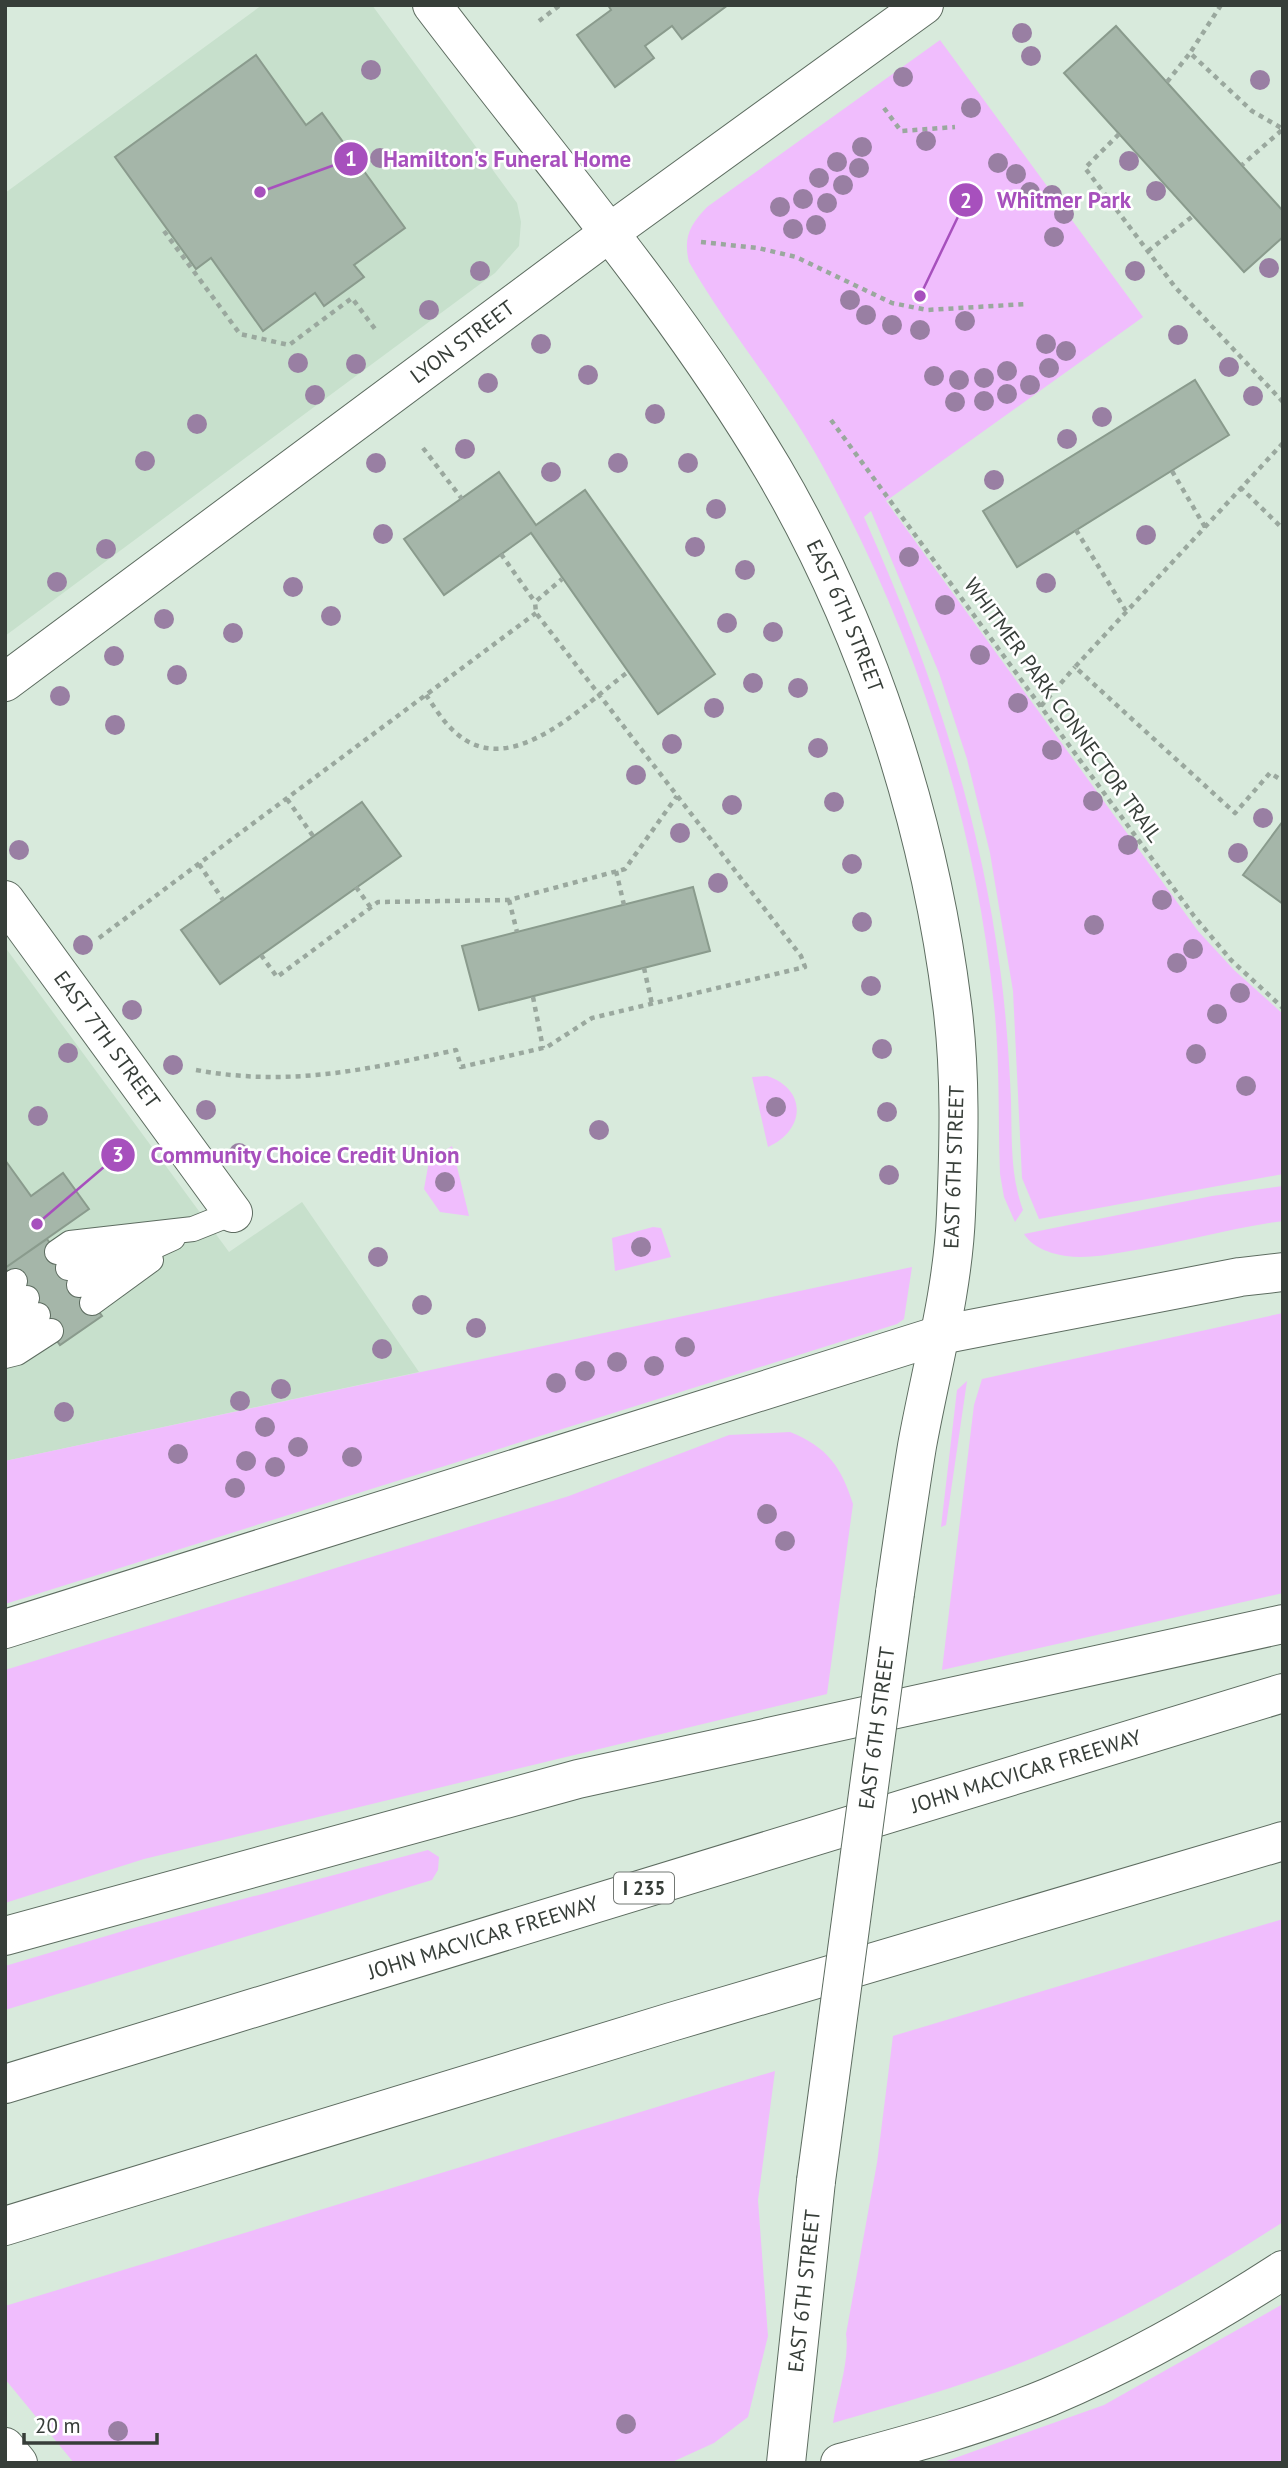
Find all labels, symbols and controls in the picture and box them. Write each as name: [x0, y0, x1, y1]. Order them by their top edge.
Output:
callout: Hamilton's Funeral Home: [333, 137, 645, 181]
text: Hamilton's Funeral Home: [383, 144, 631, 173]
text: 1: [345, 145, 357, 172]
callout: Whitmer Park: [948, 178, 1145, 222]
text: Whitmer Park: [997, 185, 1132, 214]
text: 2: [960, 187, 972, 214]
street label: LYON STREET: [405, 294, 520, 389]
street label: EAST 6TH STREET: [801, 535, 890, 696]
street label: WHITMER PARK CONNECTOR TRAIL: [958, 572, 1169, 847]
street label: EAST 7TH STREET: [48, 966, 167, 1114]
street label: EAST 6TH STREET: [937, 1085, 970, 1249]
callout: Community Choice Credit Union: [101, 1133, 475, 1177]
text: Community Choice Credit Union: [150, 1140, 460, 1169]
text: 3: [112, 1141, 124, 1168]
street label: EAST 6TH STREET: [852, 1645, 901, 1811]
street label: JOHN MACVICAR FREEWAY: [907, 1723, 1145, 1819]
road number: I 235: [614, 1872, 674, 1904]
street label: JOHN MACVICAR FREEWAY: [364, 1889, 602, 1985]
street label: EAST 6TH STREET: [782, 2208, 826, 2374]
scale bar: [24, 2402, 158, 2446]
text: 20 m: [35, 2412, 81, 2439]

